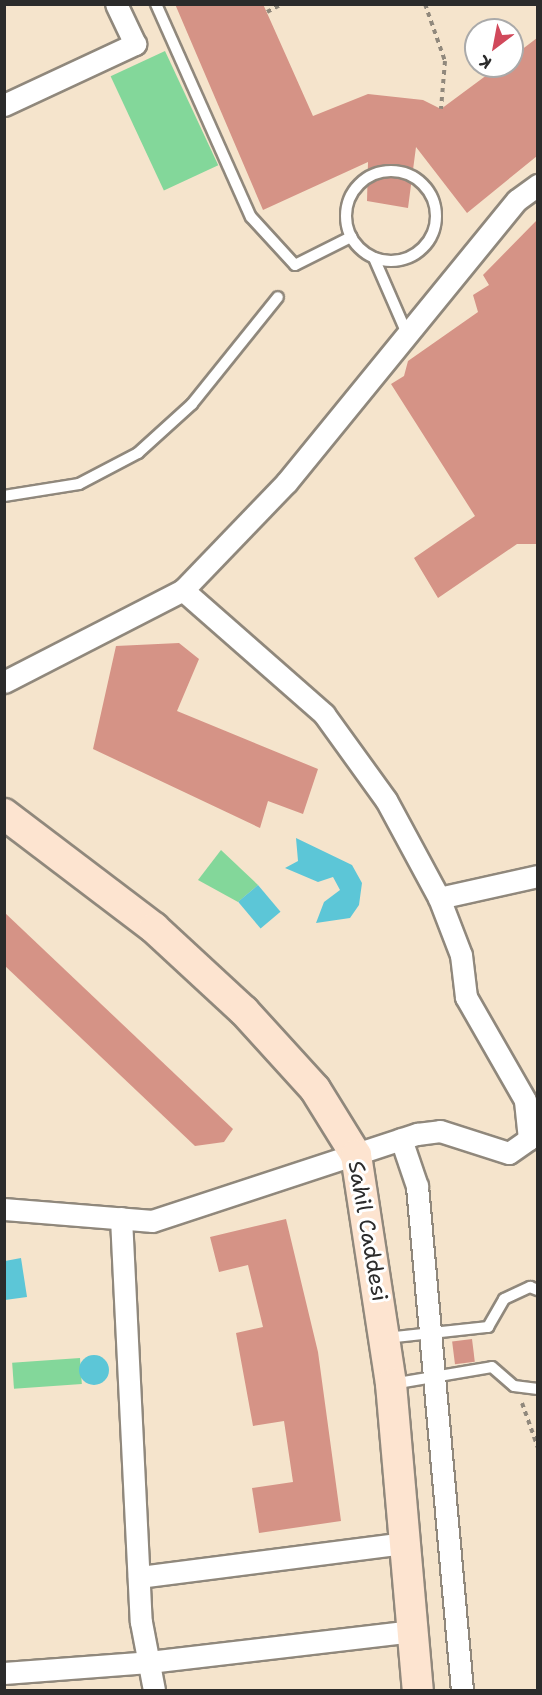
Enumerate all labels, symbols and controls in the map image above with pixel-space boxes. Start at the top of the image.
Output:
north arrow [464,18,524,78]
text: K [475,50,495,74]
street label: Sahil Caddesi [343,1159,393,1303]

